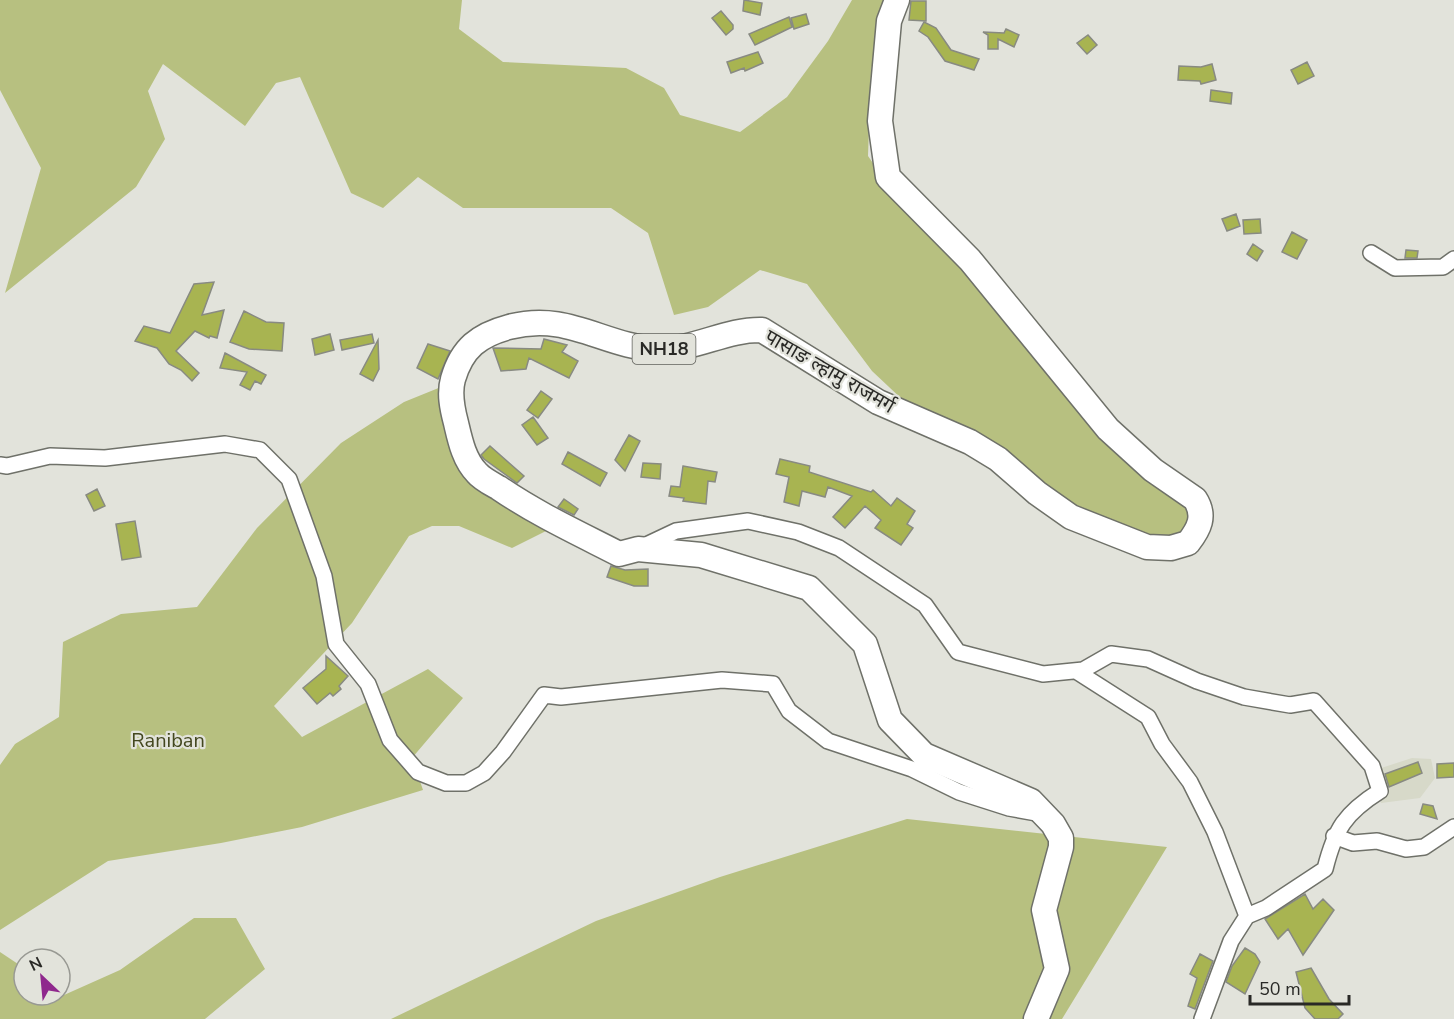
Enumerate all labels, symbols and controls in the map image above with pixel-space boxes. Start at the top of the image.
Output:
street label: पासाङ ल्हामु राजमर्ग [760,323,901,420]
road number: NH18 [632,334,696,364]
park label: Raniban [131,727,205,754]
north arrow [12,947,72,1007]
text: N [26,952,46,977]
scale bar [1250,968,1349,1006]
text: 50 m [1259,977,1301,1001]

